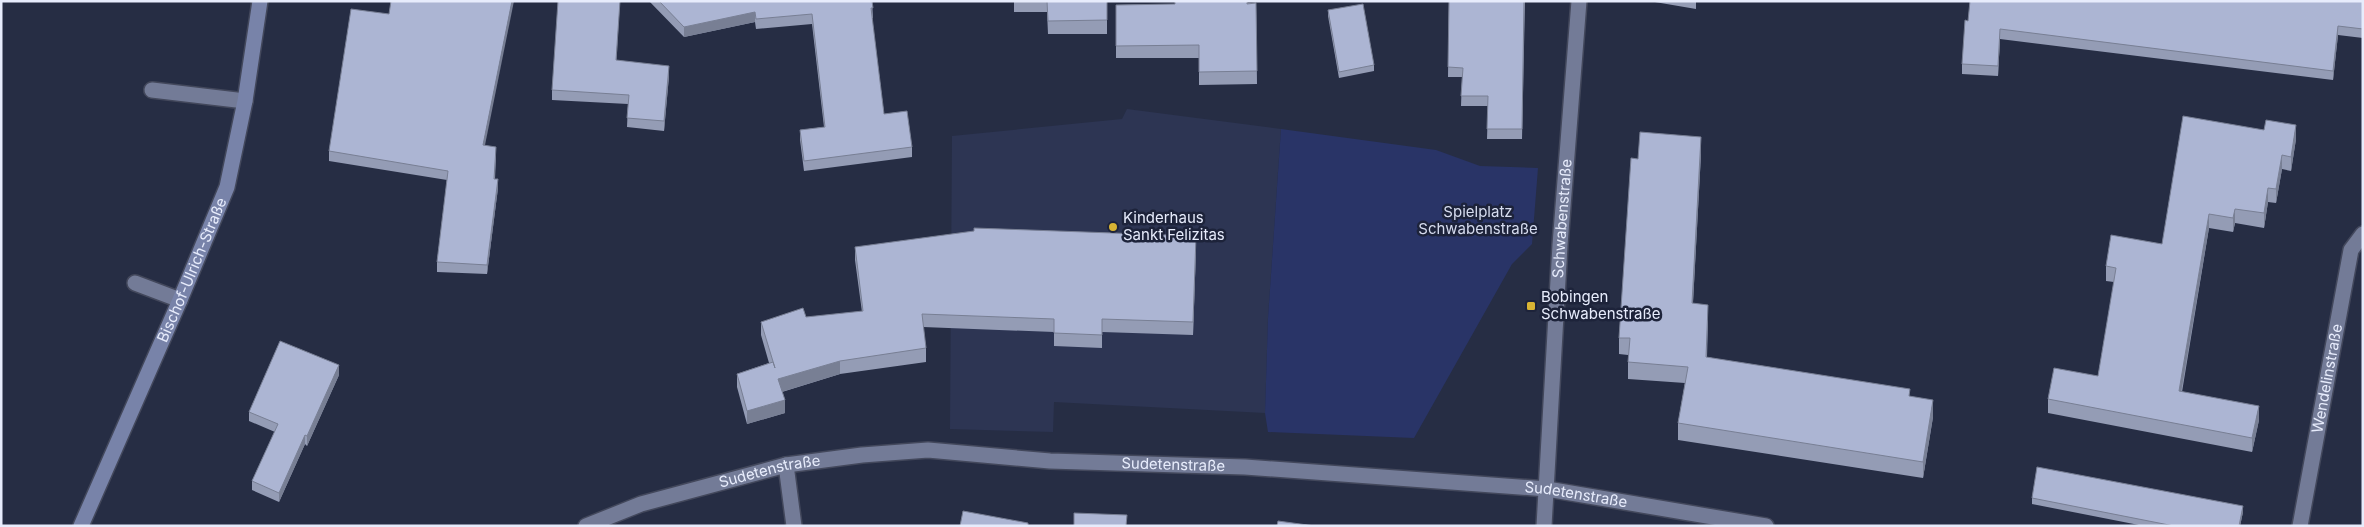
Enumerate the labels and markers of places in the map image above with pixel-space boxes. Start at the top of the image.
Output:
place label: Kinderhaus Sankt Felizitas [1123,208,1225,244]
marker: Kinderhaus Sankt Felizitas [1107,221,1119,233]
place label: Bobingen Schwabenstraße [1541,287,1660,323]
marker: Bobingen Schwabenstraße [1525,300,1537,312]

